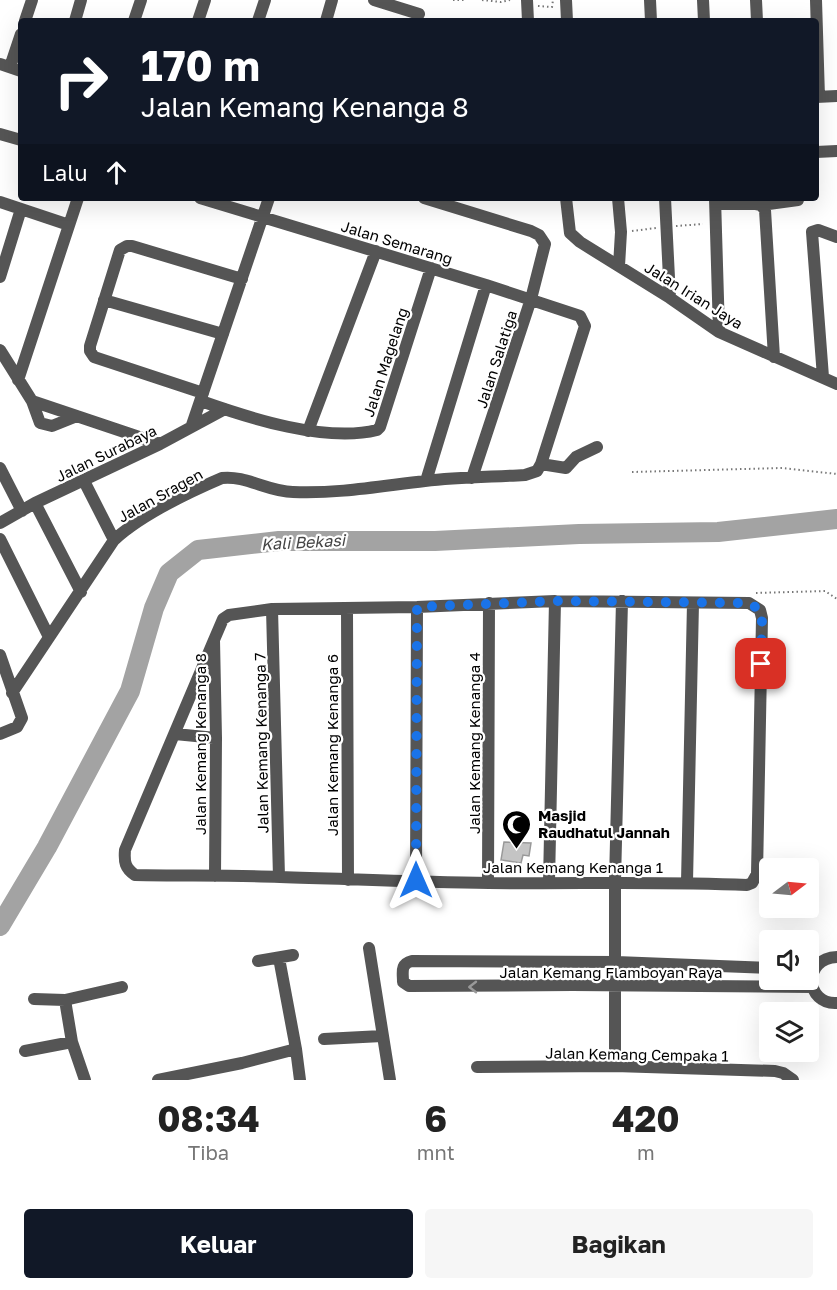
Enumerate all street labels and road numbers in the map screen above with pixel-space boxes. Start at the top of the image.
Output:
street label: Jalan Semarang [339,216,455,268]
street label: Jalan Irian Jaya [642,258,746,332]
street label: Jalan Magelang [359,305,411,419]
street label: Jalan Salatiga [472,308,520,410]
street label: Jalan Surabaya [53,421,159,485]
street label: Jalan Sragen [115,464,205,526]
street label: Jalan Kemang Kenanga 7 [250,652,272,834]
street label: Jalan Kemang Kenanga 4 [465,652,483,834]
street label: Jalan Kemang Kenanga 8 [191,653,209,835]
street label: Jalan Kemang Kenanga 6 [323,654,341,836]
street label: Jalan Kemang Kenanga 1 [483,858,663,876]
street label: Jalan Kemang Flamboyan Raya [499,963,723,981]
street label: Jalan Kemang Cempaka 1 [545,1043,729,1065]

